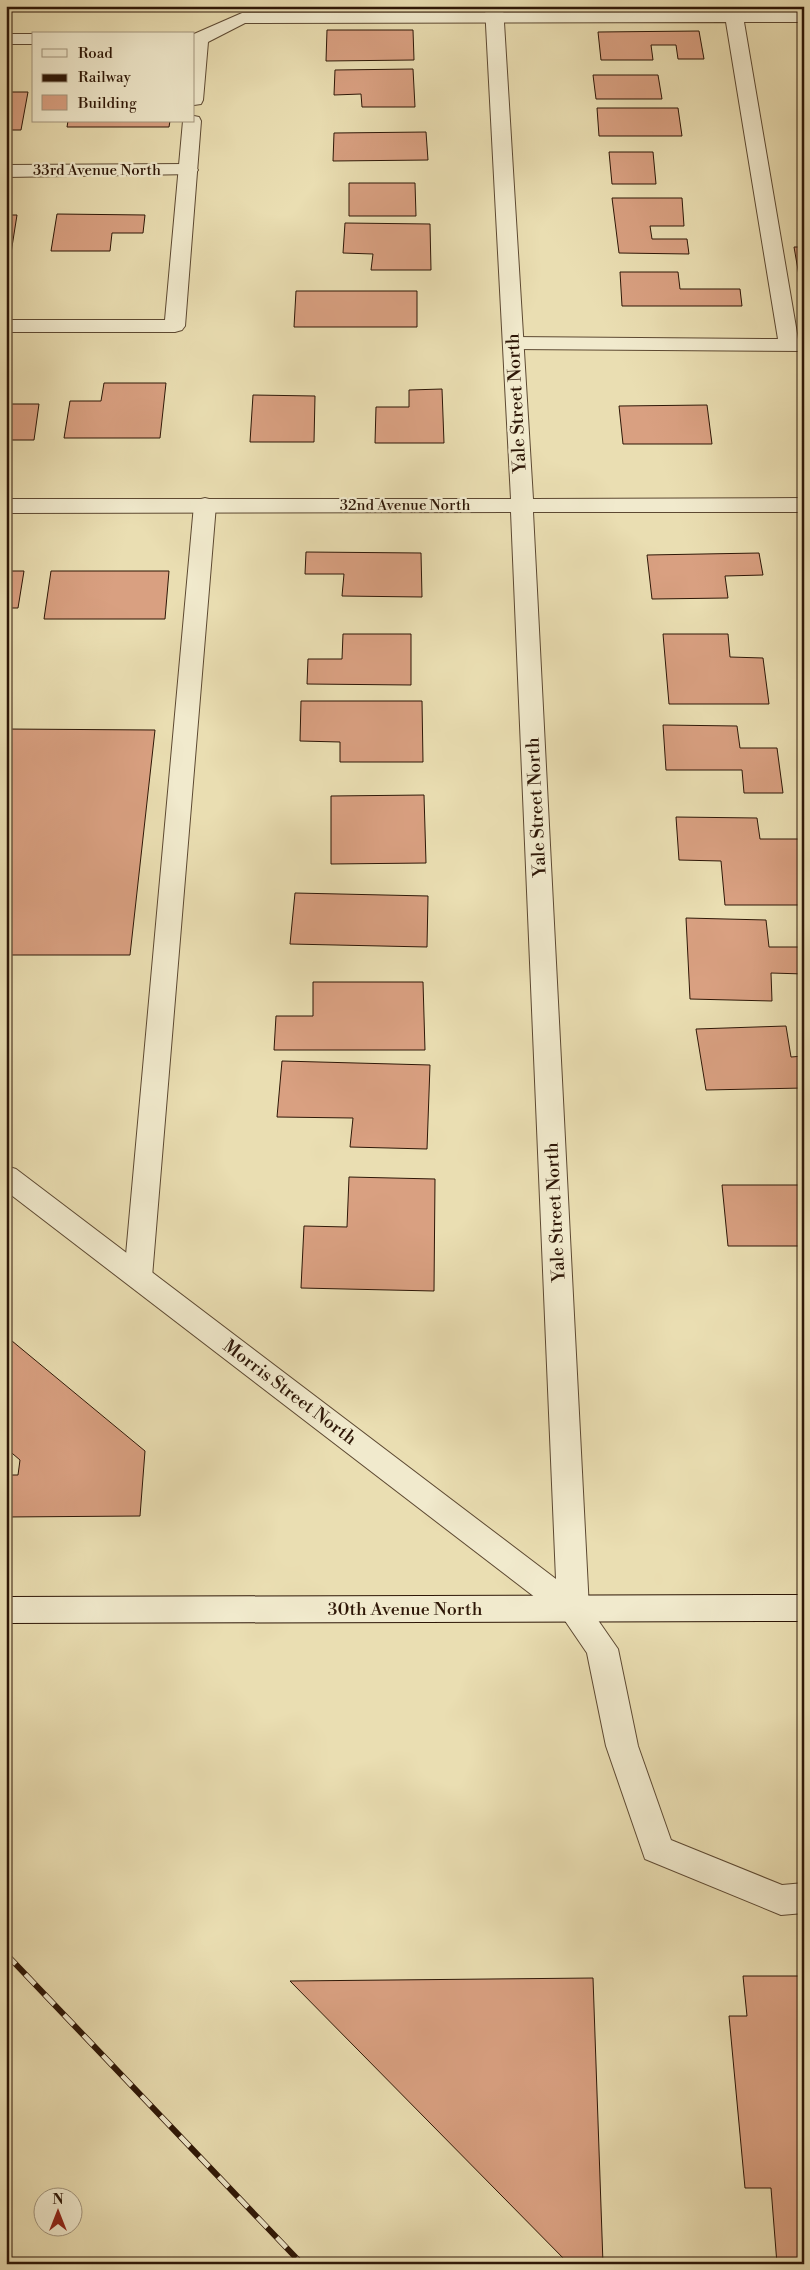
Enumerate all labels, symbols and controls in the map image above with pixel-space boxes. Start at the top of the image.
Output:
legend [32,32,195,122]
text: Road [78,44,113,63]
text: Railway [78,68,132,87]
text: Building [77,94,137,113]
street label: 33rd Avenue North [33,161,161,180]
street label: Yale Street North [501,332,532,474]
street label: 32nd Avenue North [340,496,470,515]
street label: Yale Street North [521,736,552,878]
street label: Yale Street North [540,1141,571,1283]
street label: Morris Street North [218,1335,361,1450]
street label: 30th Avenue North [328,1598,483,1621]
north arrow [32,2188,82,2238]
text: N [52,2191,64,2209]

